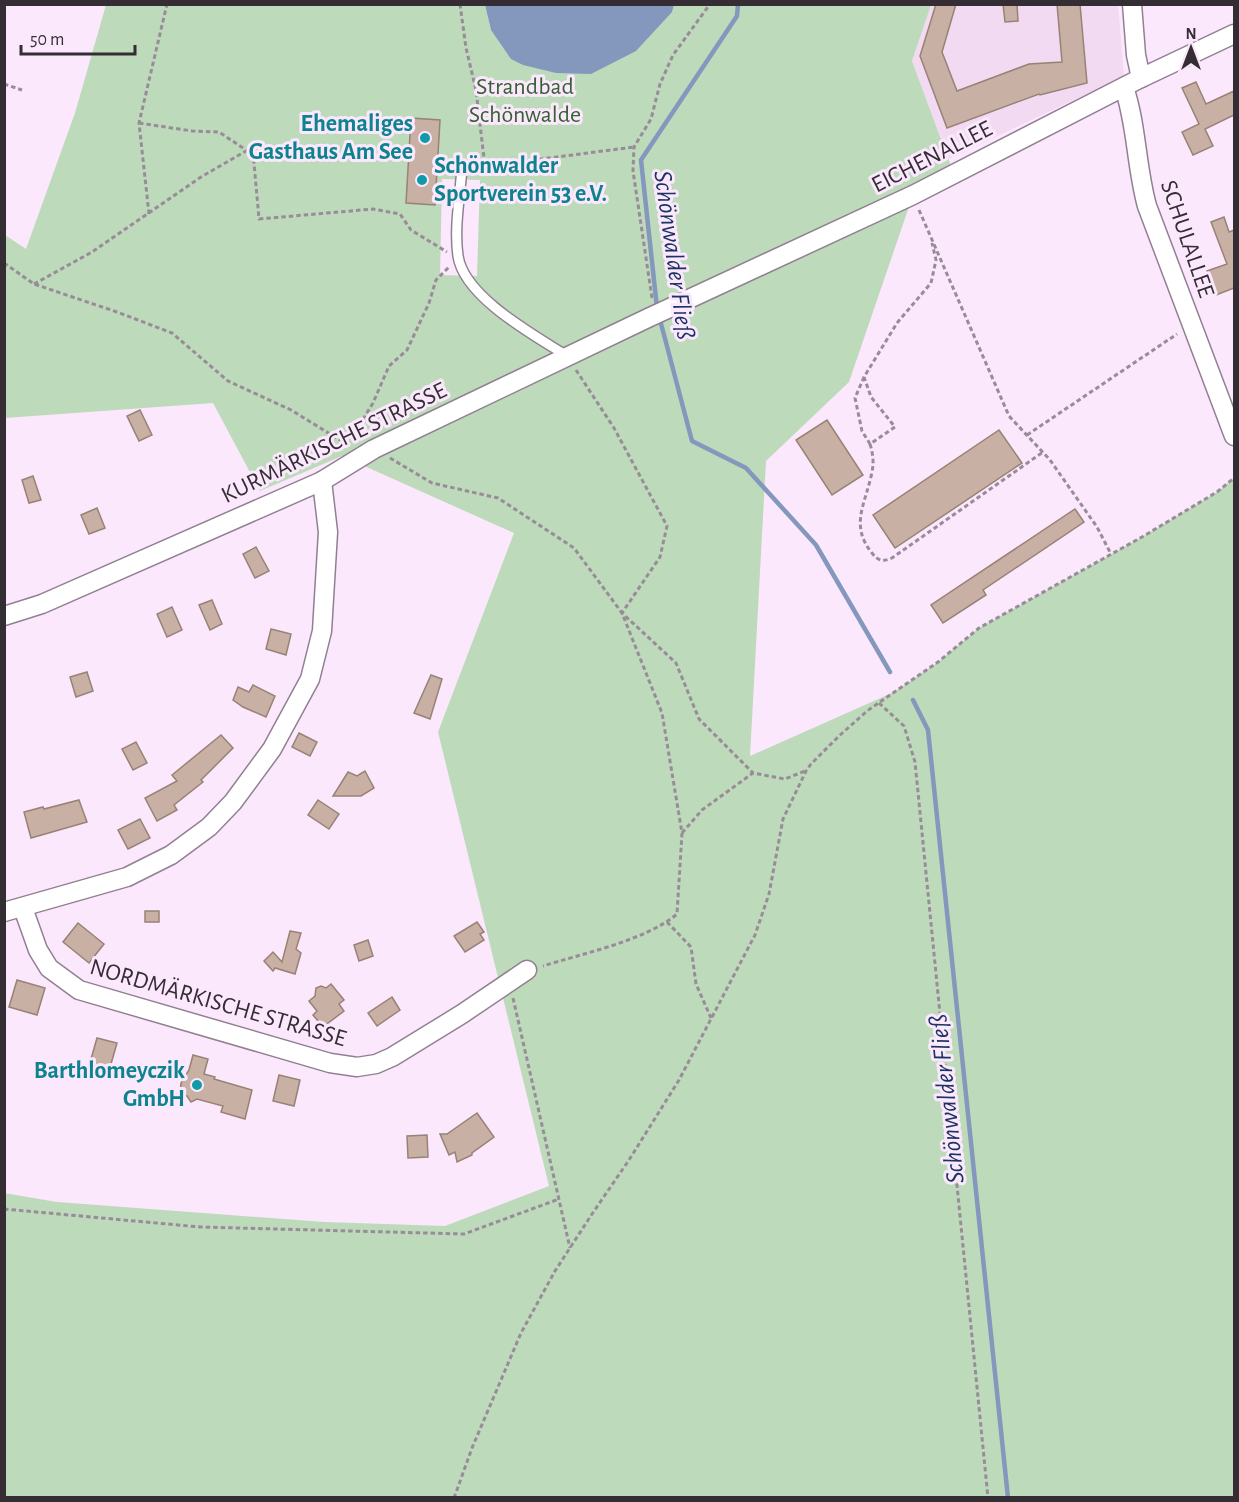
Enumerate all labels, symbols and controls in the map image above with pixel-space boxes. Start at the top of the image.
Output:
scale bar [21,18,135,56]
north arrow [1161,18,1221,78]
text: N [1185,26,1197,42]
text: 50 m [30,31,64,49]
park label: Strandbad Schönwalde [469,75,581,127]
place label: Ehemaliges Gasthaus Am See [249,112,413,164]
street label: EICHENALLEE [868,116,996,198]
marker: Ehemaliges Gasthaus Am See [418,131,432,145]
place label: Schönwalder Sportverein 53 e.V. [434,154,607,206]
water label: Schönwalder Fließ [649,169,699,341]
marker: Schönwalder Sportverein 53 e.V. [415,173,429,187]
street label: SCHULALLEE [1156,177,1218,301]
street label: KURMÄRKISCHE STRASSE [217,377,451,508]
street label: NORDMÄRKISCHE STRASSE [87,954,350,1051]
water label: Schönwalder Fließ [925,1013,969,1185]
place label: Barthlomeyczik GmbH [34,1059,185,1111]
marker: Barthlomeyczik GmbH [190,1078,204,1092]

